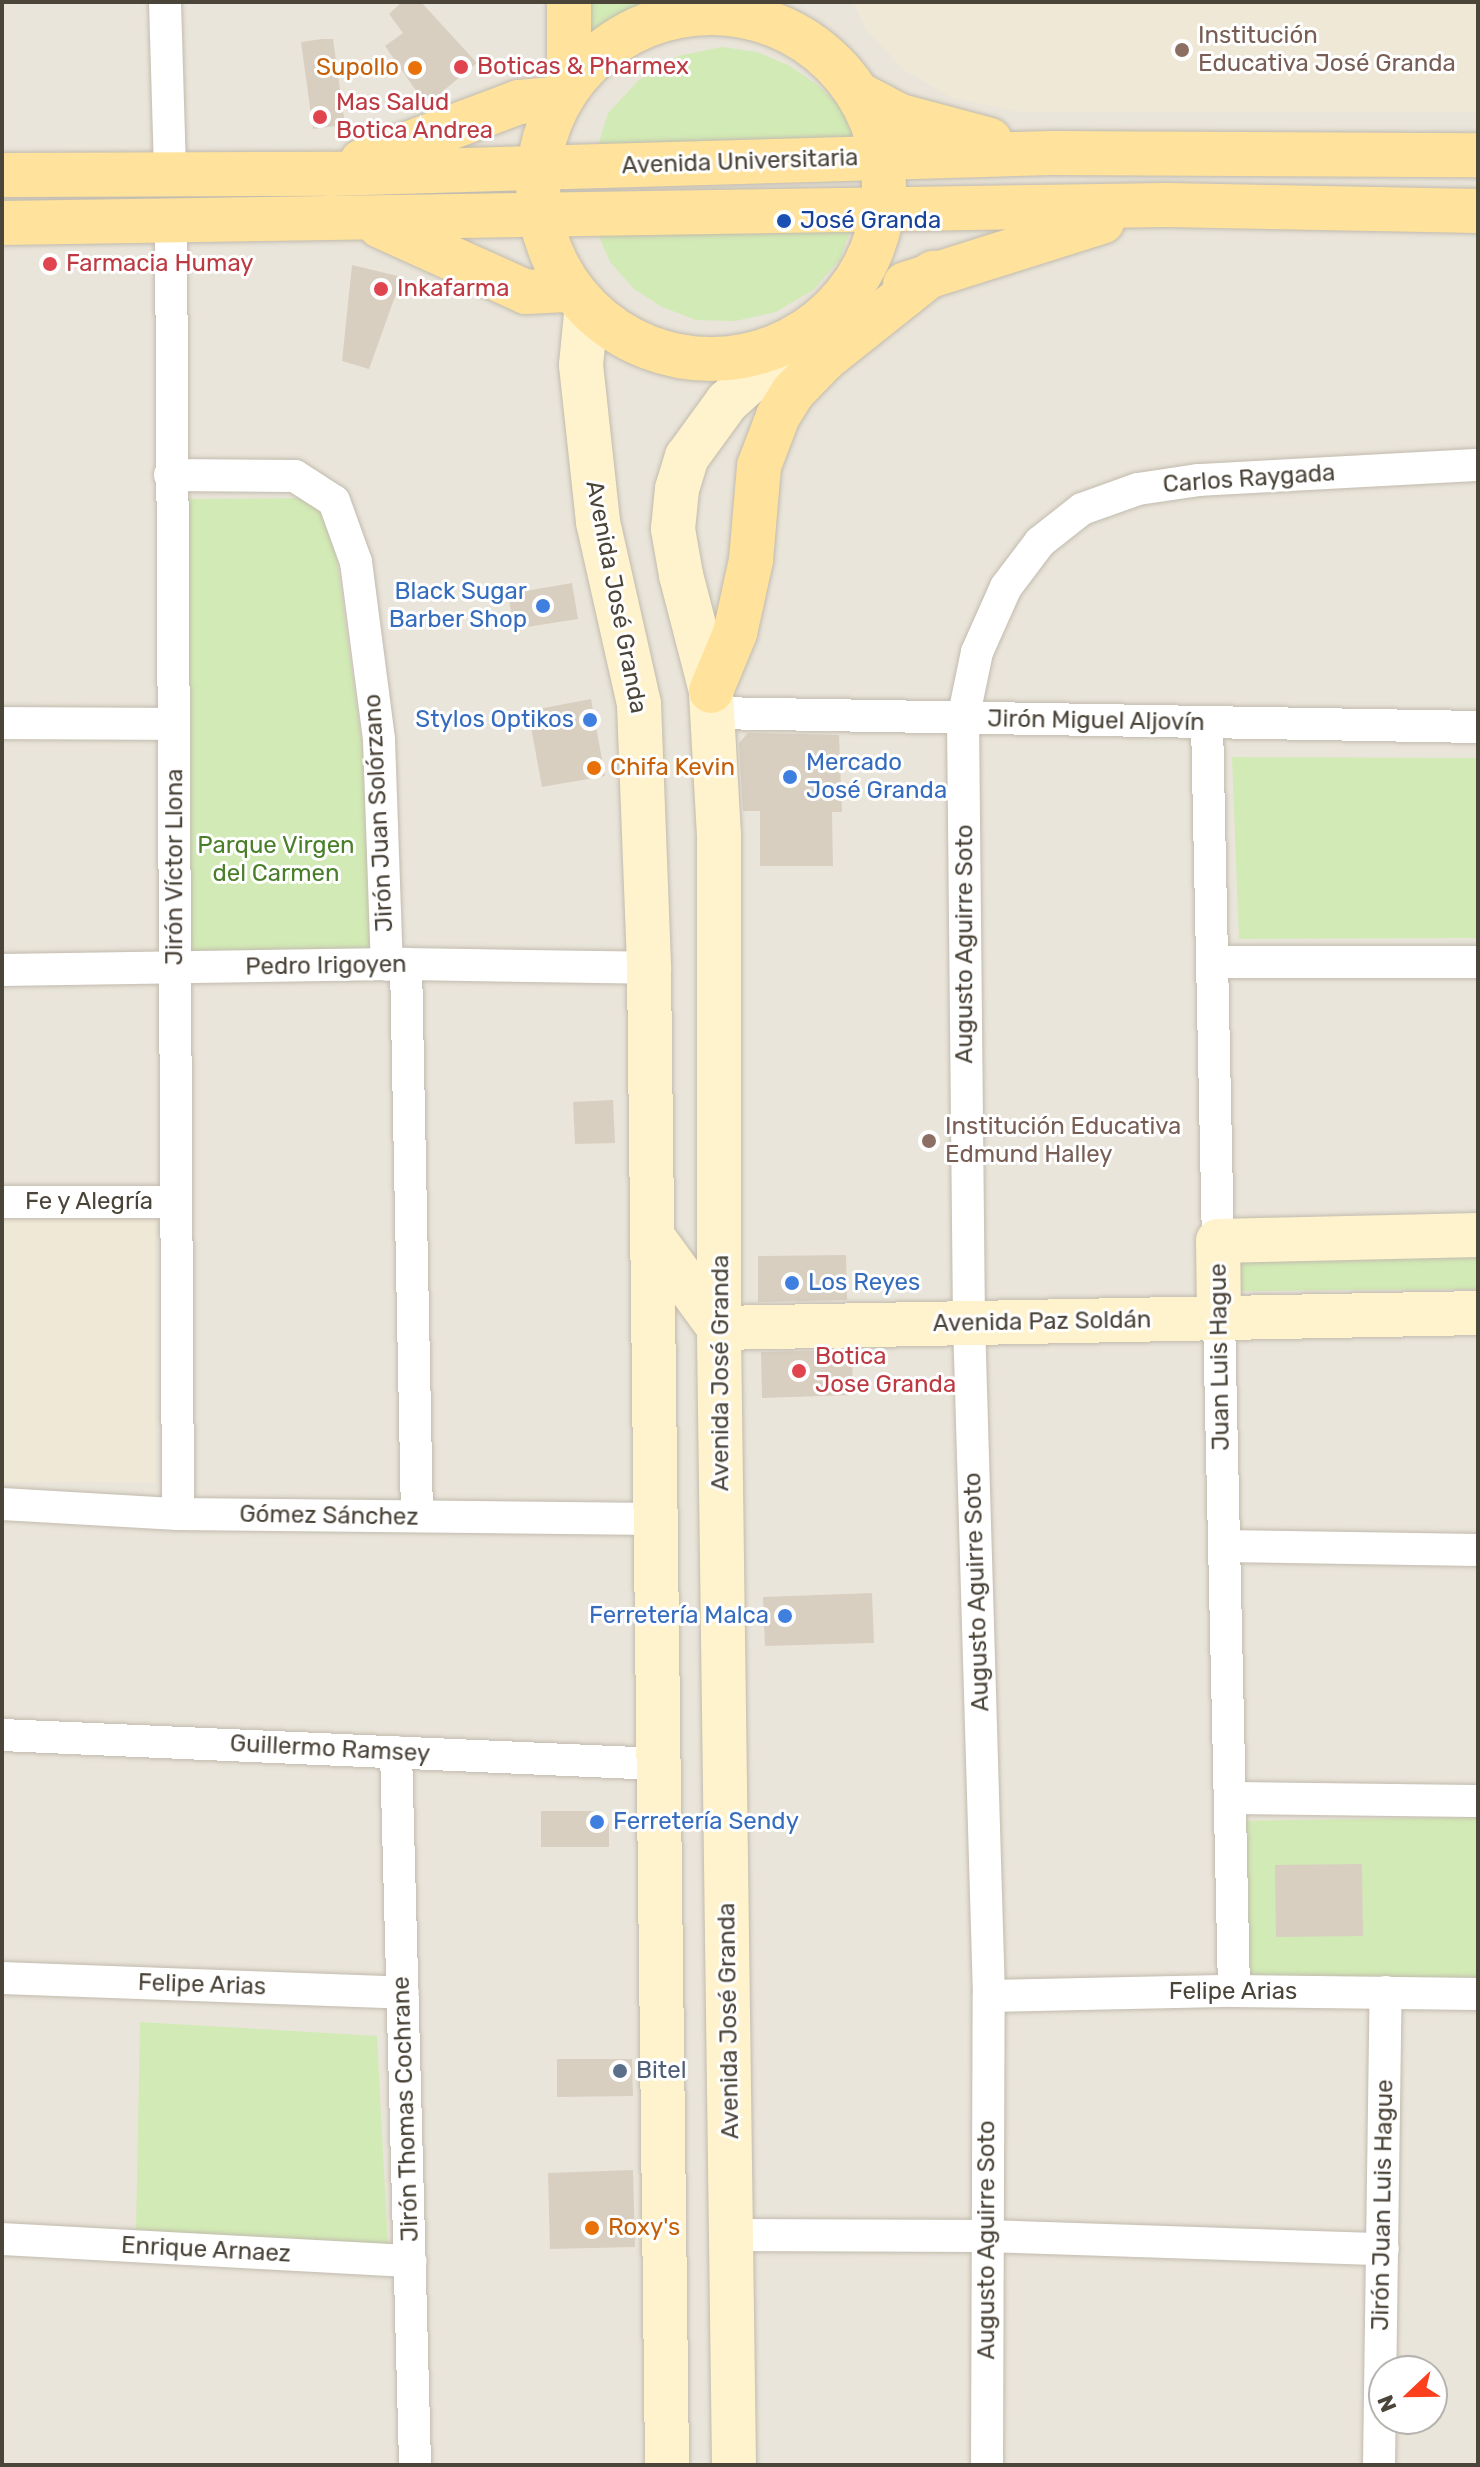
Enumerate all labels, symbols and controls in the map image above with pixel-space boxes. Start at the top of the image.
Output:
place label: Institución Educativa José Granda [1198,22,1456,78]
marker: Institución Educativa José Granda [1173,41,1191,59]
place label: Boticas & Pharmex [477,53,689,81]
place label: Supollo [316,54,399,82]
marker: Boticas & Pharmex [452,58,470,76]
marker: Supollo [406,59,424,77]
place label: Mas Salud Botica Andrea [336,89,494,145]
marker: Mas Salud Botica Andrea [311,108,329,126]
street label: Avenida Universitaria [621,143,859,181]
place label: José Granda [800,207,941,235]
marker: José Granda [775,212,793,230]
place label: Farmacia Humay [66,250,254,278]
marker: Farmacia Humay [41,255,59,273]
place label: Inkafarma [397,275,509,303]
marker: Inkafarma [372,280,390,298]
street label: Carlos Raygada [1162,459,1336,499]
street label: Avenida José Granda [579,478,653,716]
place label: Black Sugar Barber Shop [388,578,527,634]
marker: Black Sugar Barber Shop [534,597,552,615]
street label: Jirón Juan Solórzano [358,693,400,933]
street label: Jirón Miguel Aljovín [987,705,1205,737]
place label: Stylos Optikos [415,706,574,734]
marker: Stylos Optikos [581,711,599,729]
place label: Mercado José Granda [806,749,947,805]
place label: Chifa Kevin [610,754,735,782]
marker: Chifa Kevin [585,759,603,777]
street label: Jirón Víctor Llona [161,768,189,966]
marker: Mercado José Granda [781,768,799,786]
street label: Augusto Aguirre Soto [951,824,979,1064]
park label: Parque Virgen del Carmen [197,832,355,888]
street label: Pedro Irigoyen [245,950,407,982]
place label: Institución Educativa Edmund Halley [945,1113,1181,1169]
marker: Institución Educativa Edmund Halley [920,1132,938,1150]
street label: Fe y Alegría [24,1188,154,1216]
street label: Avenida José Granda [707,1255,735,1491]
street label: Juan Luis Hague [1204,1263,1236,1451]
place label: Los Reyes [808,1269,920,1297]
marker: Los Reyes [783,1274,801,1292]
street label: Avenida Paz Soldán [933,1306,1151,1338]
place label: Botica Jose Granda [815,1343,956,1399]
marker: Botica Jose Granda [790,1362,808,1380]
street label: Augusto Aguirre Soto [958,1472,996,1712]
street label: Gómez Sánchez [239,1500,419,1532]
place label: Ferretería Malca [589,1602,769,1630]
marker: Ferretería Malca [776,1607,794,1625]
street label: Guillermo Ramsey [229,1729,431,1769]
place label: Ferretería Sendy [613,1808,799,1836]
marker: Ferretería Sendy [588,1813,606,1831]
street label: Avenida José Granda [713,1903,745,2139]
street label: Felipe Arias [137,1968,267,2002]
street label: Jirón Thomas Cochrane [387,1975,425,2243]
street label: Felipe Arias [1169,1978,1297,2006]
place label: Bitel [636,2057,686,2085]
marker: Bitel [611,2062,629,2080]
street label: Jirón Juan Luis Hague [1366,2079,1400,2331]
street label: Augusto Aguirre Soto [973,2120,1001,2360]
place label: Roxy's [608,2214,680,2242]
marker: Roxy's [583,2219,601,2237]
street label: Enrique Arnaez [120,2231,292,2269]
north arrow [1368,2355,1448,2435]
text: N [1372,2391,1403,2416]

